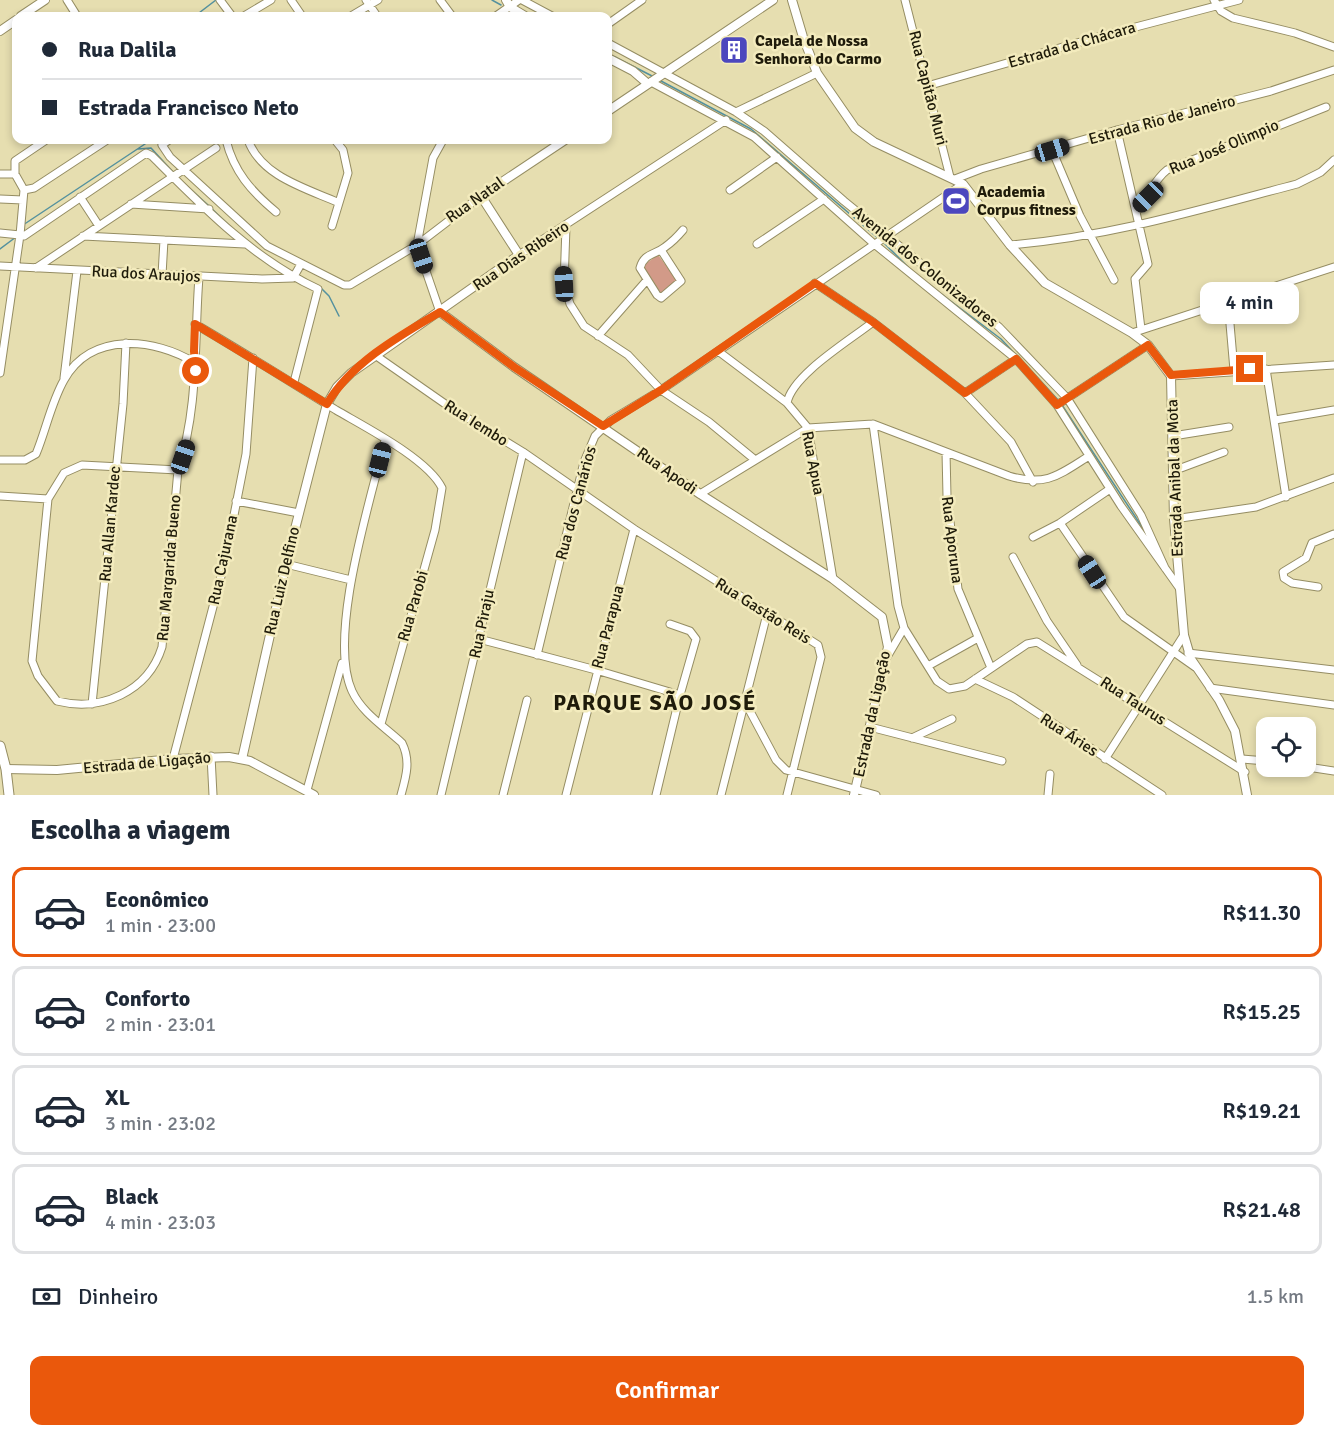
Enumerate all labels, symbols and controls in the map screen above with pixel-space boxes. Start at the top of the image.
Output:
street label: Estrada da Chácara [1006,17,1138,73]
street label: Rua Capitão Muri [904,28,952,148]
place label: Capela de Nossa Senhora do Carmo [755,31,882,69]
building icon: Capela de Nossa Senhora do Carmo [718,34,750,66]
text: Rua Dalila [78,36,176,63]
street label: Estrada Rio de Janeiro [1086,91,1238,149]
text: Estrada Francisco Neto [78,94,299,121]
street label: Rua José Olimpio [1166,115,1282,179]
car [1032,136,1072,164]
street label: Rua Natal [442,172,508,227]
car [1129,178,1167,216]
place label: Academia Corpus fitness [977,182,1076,220]
sports icon: Academia Corpus fitness [940,185,972,217]
street label: Avenida dos Colonizadores [848,202,1002,332]
street label: Rua Dias Ribeiro [469,216,573,296]
car [407,236,435,276]
street label: Rua dos Araujos [91,261,201,287]
car [554,266,574,302]
callout: 4 min [1200,282,1300,324]
text: 4 min [1226,290,1273,315]
route end [1236,355,1263,382]
route start [182,357,209,384]
street label: Rua Iembo [440,395,512,451]
street label: Estrada Anibal da Mota [1162,399,1188,557]
street label: Rua Apua [797,429,829,497]
car [169,437,197,477]
car [367,440,393,480]
street label: Rua Apodi [633,443,701,499]
street label: Rua dos Canários [551,444,601,562]
street label: Rua Allan Kardec [95,465,125,583]
street label: Rua Margarida Bueno [153,494,185,642]
street label: Rua Aporuna [937,495,967,585]
street label: Rua Cajurana [204,513,242,607]
street label: Rua Luiz Delfino [260,525,304,637]
car [1075,552,1109,592]
street label: Rua Parobi [393,568,433,644]
street label: Rua Gastão Reis [711,574,815,648]
street label: Rua Parapua [587,583,629,671]
street label: Rua Piraju [465,588,499,660]
street label: Estrada da Ligação [849,649,895,779]
street label: Rua Taurus [1096,672,1170,730]
district label: PARQUE SÃO JOSÉ [553,689,757,716]
street label: Rua Áries [1036,709,1102,761]
map controls [1256,717,1316,777]
button: locate [1256,717,1316,777]
street label: Estrada de Ligação [82,747,212,779]
text: Escolha a viagem [30,814,231,847]
icon: car [33,885,87,939]
text: Econômico [105,886,209,913]
text: R$11.30 [1222,899,1301,926]
text: 1 min · 23:00 [105,913,216,938]
icon: car [33,984,87,1038]
text: Conforto [105,985,190,1012]
text: R$15.25 [1222,998,1301,1025]
text: 2 min · 23:01 [105,1012,216,1037]
icon: car [33,1083,87,1137]
text: XL [105,1084,130,1111]
text: R$19.21 [1222,1097,1301,1124]
text: 3 min · 23:02 [105,1111,216,1136]
icon: car [33,1182,87,1236]
text: Black [105,1183,159,1210]
text: R$21.48 [1222,1196,1301,1223]
text: 4 min · 23:03 [105,1210,216,1235]
icon: cash [30,1280,63,1313]
text: Dinheiro [78,1283,158,1310]
text: 1.5 km [1247,1284,1304,1309]
button: Confirmar [30,1356,1304,1425]

